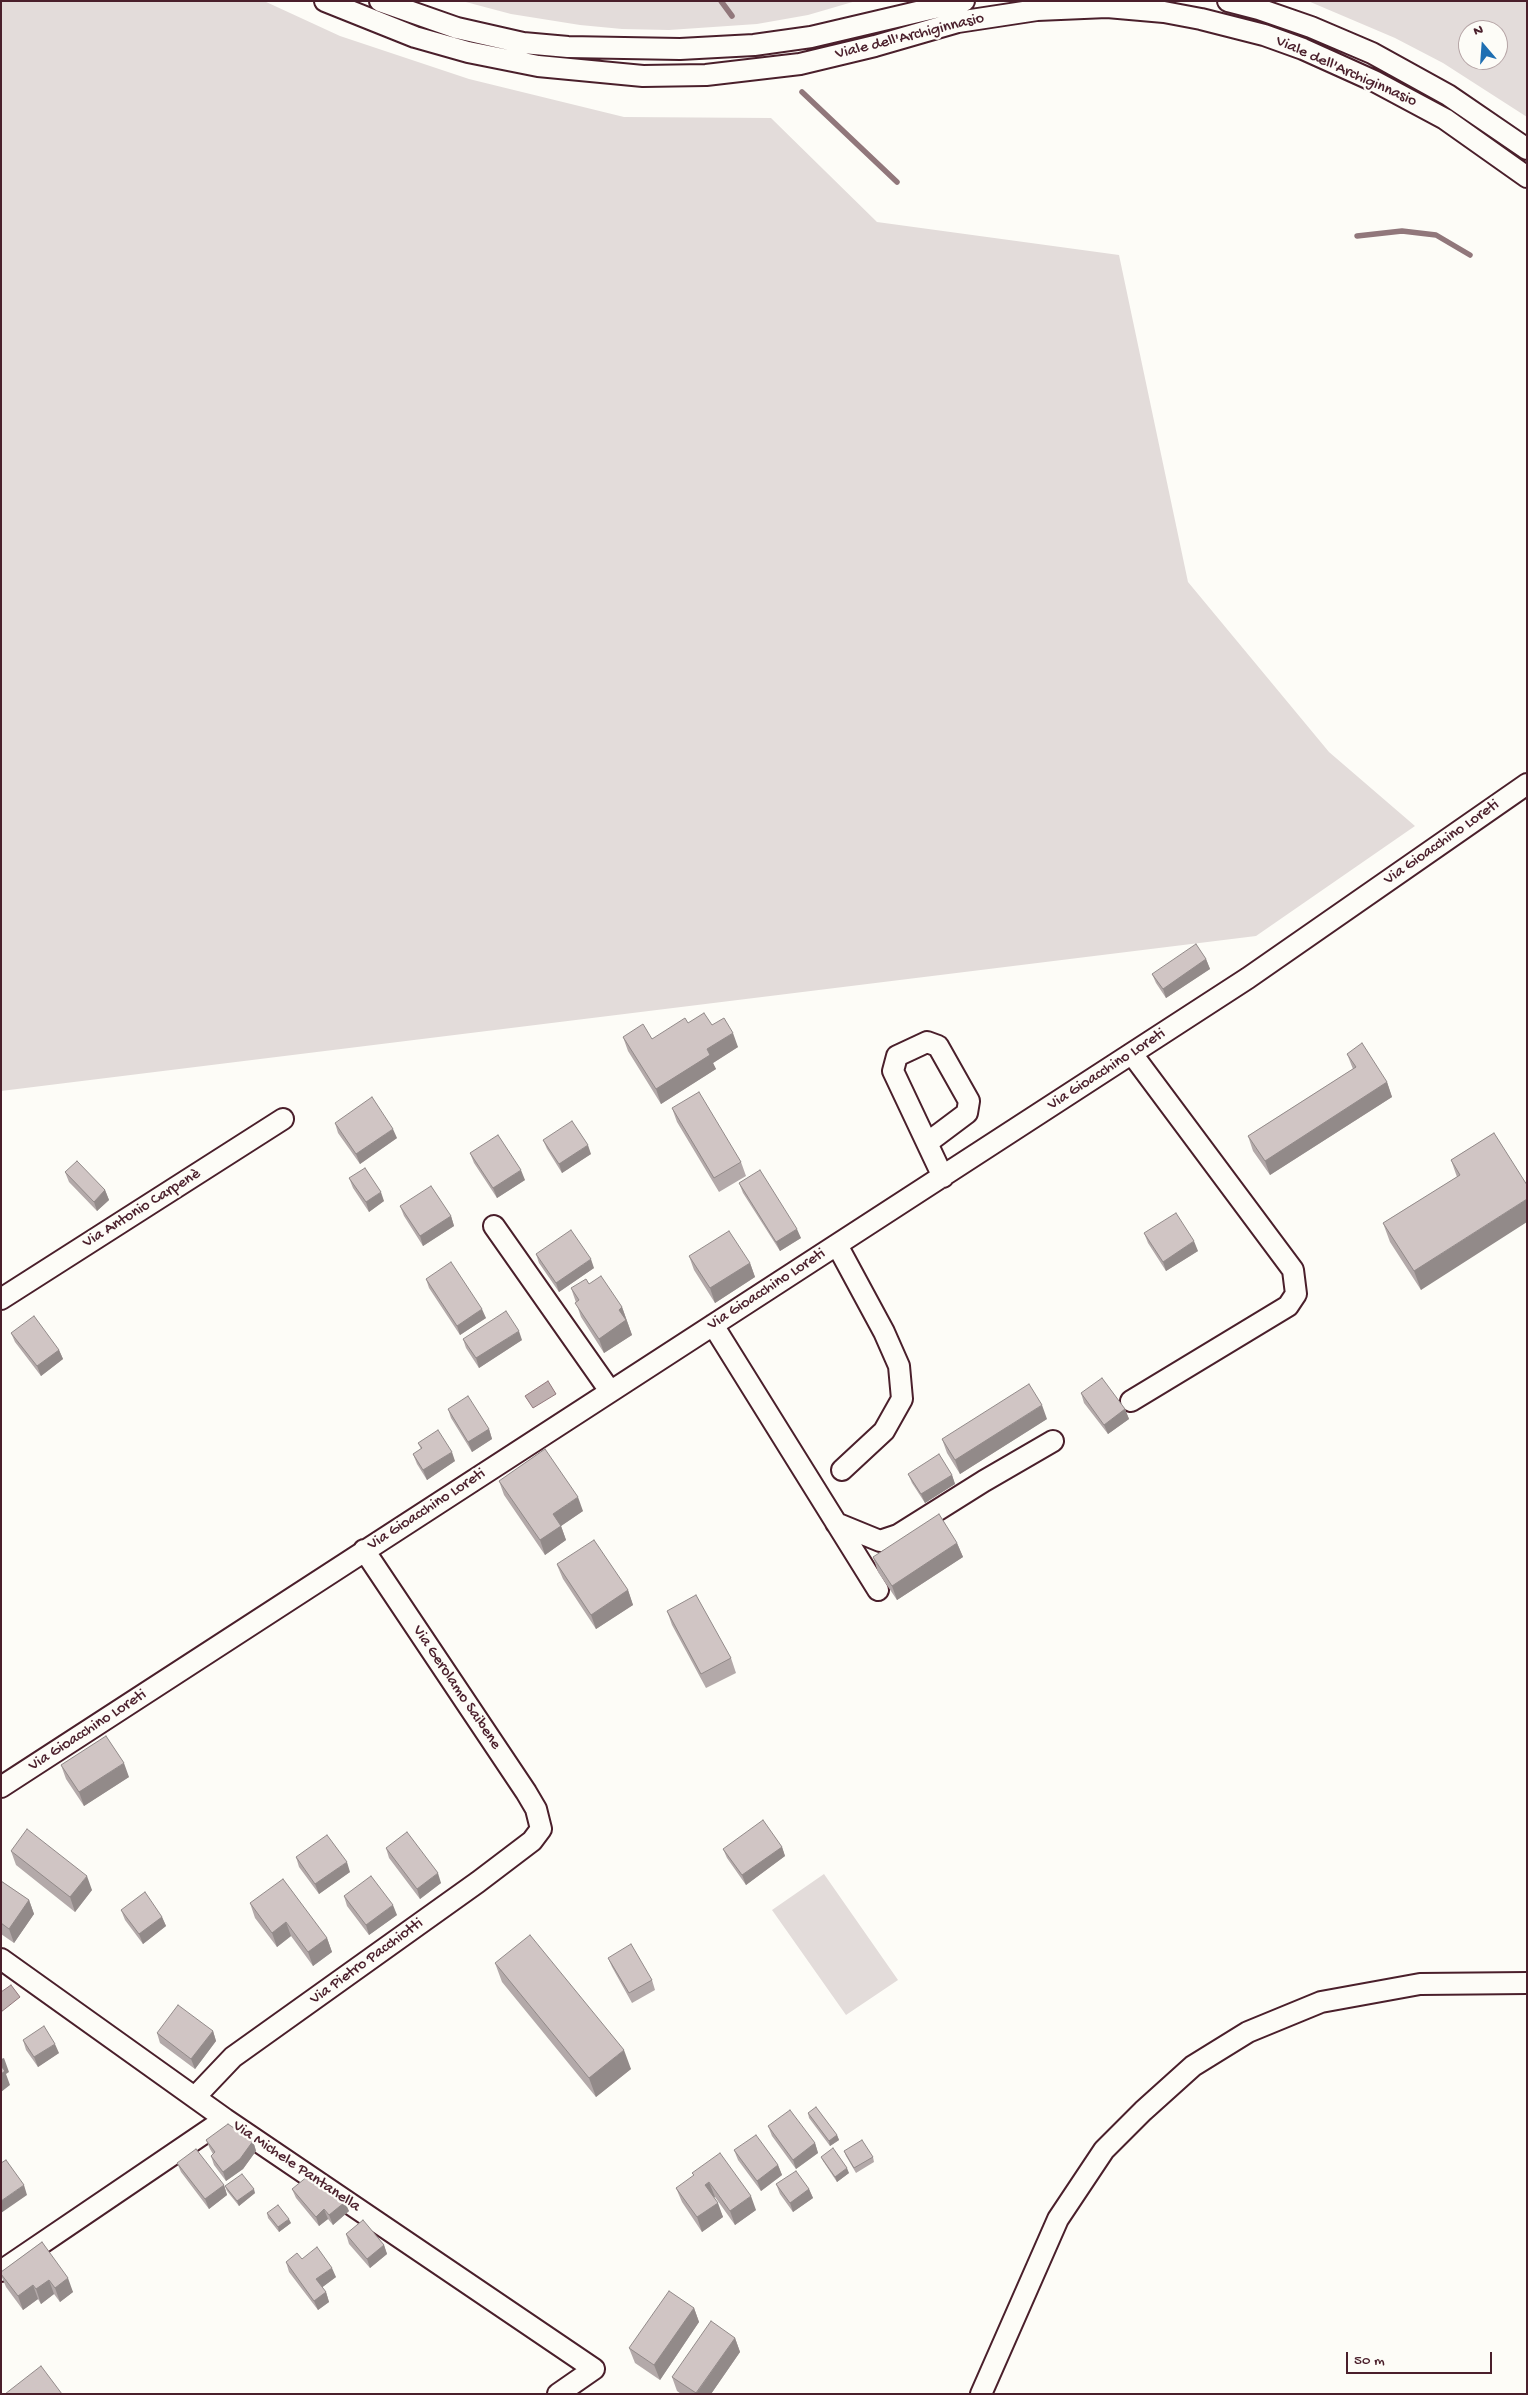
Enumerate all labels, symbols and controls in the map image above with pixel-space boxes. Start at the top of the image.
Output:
street label: Viale dell'Archiginnasio [834,9,986,65]
north arrow [1458,20,1508,70]
text: N [1472,22,1485,41]
street label: Viale dell'Archiginnasio [1272,32,1420,112]
street label: Via Gioacchino Loreti [1381,796,1503,890]
street label: Via Gioacchino Loreti [1045,1025,1169,1115]
street label: Via Antonio Carpenè [80,1165,204,1253]
street label: Via Gioacchino Loreti [705,1245,829,1335]
street label: Via Gioacchino Loreti [365,1465,489,1555]
street label: Via Gerolamo Saibene [407,1622,505,1754]
street label: Via Gioacchino Loreti [26,1686,150,1776]
street label: Via Pietro Pacchiotti [307,1914,427,2010]
street label: Via Michele Pantanella [228,2117,364,2217]
scale bar [1348,2342,1494,2374]
text: 50 m [1354,2352,1385,2370]

